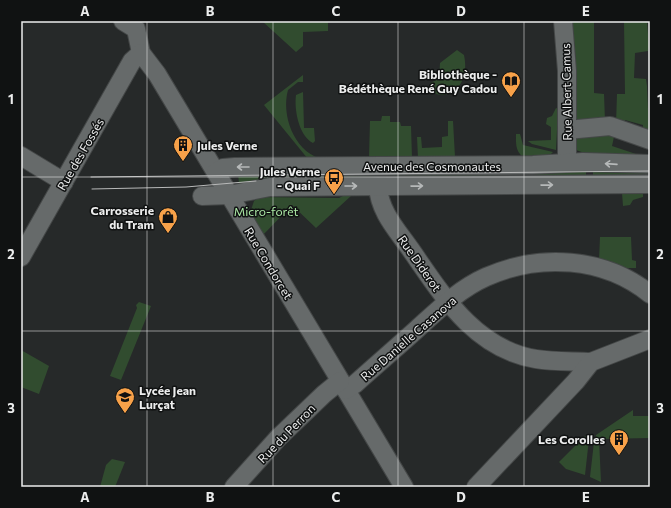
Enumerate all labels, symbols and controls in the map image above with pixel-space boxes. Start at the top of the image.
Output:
text: A [80,3,90,19]
text: B [206,3,215,19]
text: C [332,3,341,19]
text: D [456,3,466,19]
text: E [582,3,590,19]
street label: Rue Albert Camus [558,43,574,141]
place label: Bibliothèque - Bédéthèque René Guy Cadou [339,67,497,95]
library icon: Bibliothèque - Bédéthèque René Guy Cadou [500,70,522,98]
text: 1 [8,91,14,107]
text: 1 [657,91,663,107]
street label: Rue des Fossés [54,116,106,192]
building icon: Jules Verne [172,134,194,162]
place label: Jules Verne [197,138,257,153]
street label: Avenue des Cosmonautes [363,159,501,173]
one-way arrow [605,160,618,167]
one-way arrow [237,163,250,171]
place label: Jules Verne - Quai F [260,164,320,192]
bus stop icon: Jules Verne - Quai F [323,167,345,195]
one-way arrow [540,181,553,189]
one-way arrow [410,182,423,190]
one-way arrow [344,183,357,190]
place label: Carrosserie du Tram [91,203,154,231]
park label: Micro-forêt [234,204,298,218]
shop icon: Carrosserie du Tram [157,206,179,234]
street label: Rue Condorcet [242,225,296,302]
street label: Rue Diderot [396,232,444,294]
text: 2 [7,246,15,262]
text: 2 [656,246,664,262]
street label: Rue Danielle Casanova [357,293,459,383]
place label: Lycée Jean Lurçat [139,383,196,411]
school or university icon: Lycée Jean Lurçat [114,386,136,414]
text: 3 [7,400,15,416]
text: 3 [656,400,664,416]
street label: Rue du Perron [254,401,318,465]
building icon: Les Corolles [608,428,630,456]
place label: Les Corolles [538,432,605,446]
text: A [80,489,90,505]
text: B [206,489,215,505]
text: C [332,489,341,505]
text: D [456,489,466,505]
text: E [582,489,590,505]

